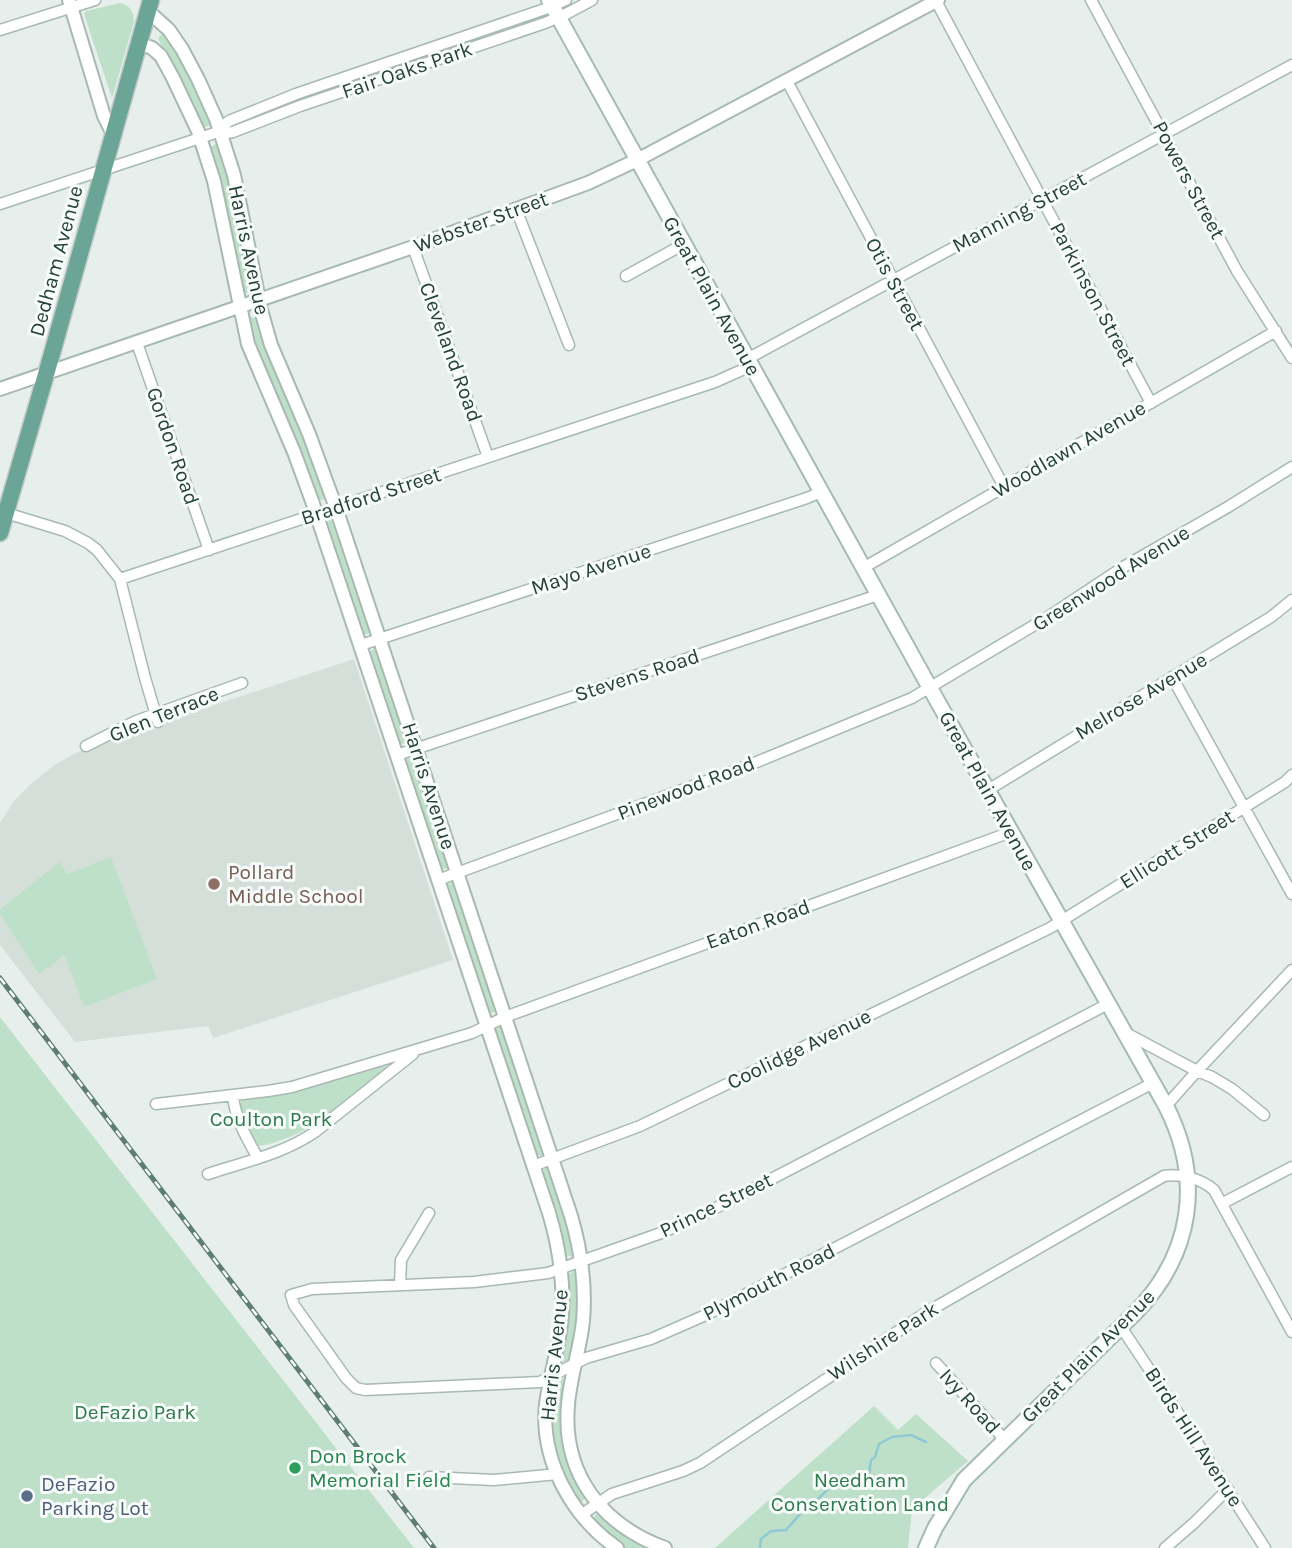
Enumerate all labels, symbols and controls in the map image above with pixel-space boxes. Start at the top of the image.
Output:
street label: Fair Oaks Park [339,36,476,104]
street label: Powers Street [1148,117,1230,243]
street label: Manning Street [948,167,1090,257]
street label: Dedham Avenue [24,183,88,339]
street label: Harris Avenue [224,183,274,317]
street label: Webster Street [411,187,552,257]
street label: Great Plain Avenue [658,212,766,380]
street label: Parkinson Street [1045,218,1141,370]
street label: Otis Street [861,234,929,334]
street label: Cleveland Road [415,279,487,425]
street label: Gordon Road [142,384,204,508]
street label: Woodlawn Avenue [988,395,1150,503]
street label: Bradford Street [298,462,444,530]
street label: Greenwood Avenue [1028,520,1194,636]
street label: Mayo Avenue [528,538,654,600]
street label: Stevens Road [572,644,702,706]
street label: Melrose Avenue [1071,647,1211,745]
street label: Glen Terrace [106,681,222,747]
street label: Great Plain Avenue [934,707,1042,875]
street label: Harris Avenue [397,719,461,853]
street label: Pinewood Road [614,751,758,825]
street label: Ellicott Street [1115,804,1239,894]
place label: Pollard Middle School [228,860,364,908]
marker: Pollard Middle School [206,876,222,892]
street label: Eaton Road [703,894,813,954]
street label: Coolidge Avenue [723,1004,875,1094]
park label: Coulton Park [210,1107,332,1131]
street label: Prince Street [656,1167,776,1243]
street label: Plymouth Road [699,1238,839,1326]
street label: Great Plain Avenue [1016,1284,1160,1428]
street label: Harris Avenue [535,1288,573,1422]
street label: Wilshire Park [823,1296,943,1386]
street label: Ivy Road [934,1363,1006,1439]
street label: Birds Hill Avenue [1140,1363,1248,1511]
park label: DeFazio Park [74,1400,196,1424]
place label: Don Brock Memorial Field [309,1444,451,1492]
marker: Don Brock Memorial Field [287,1460,303,1476]
park label: Needham Conservation Land [771,1468,949,1516]
place label: DeFazio Parking Lot [41,1472,149,1520]
marker: DeFazio Parking Lot [19,1488,35,1504]

